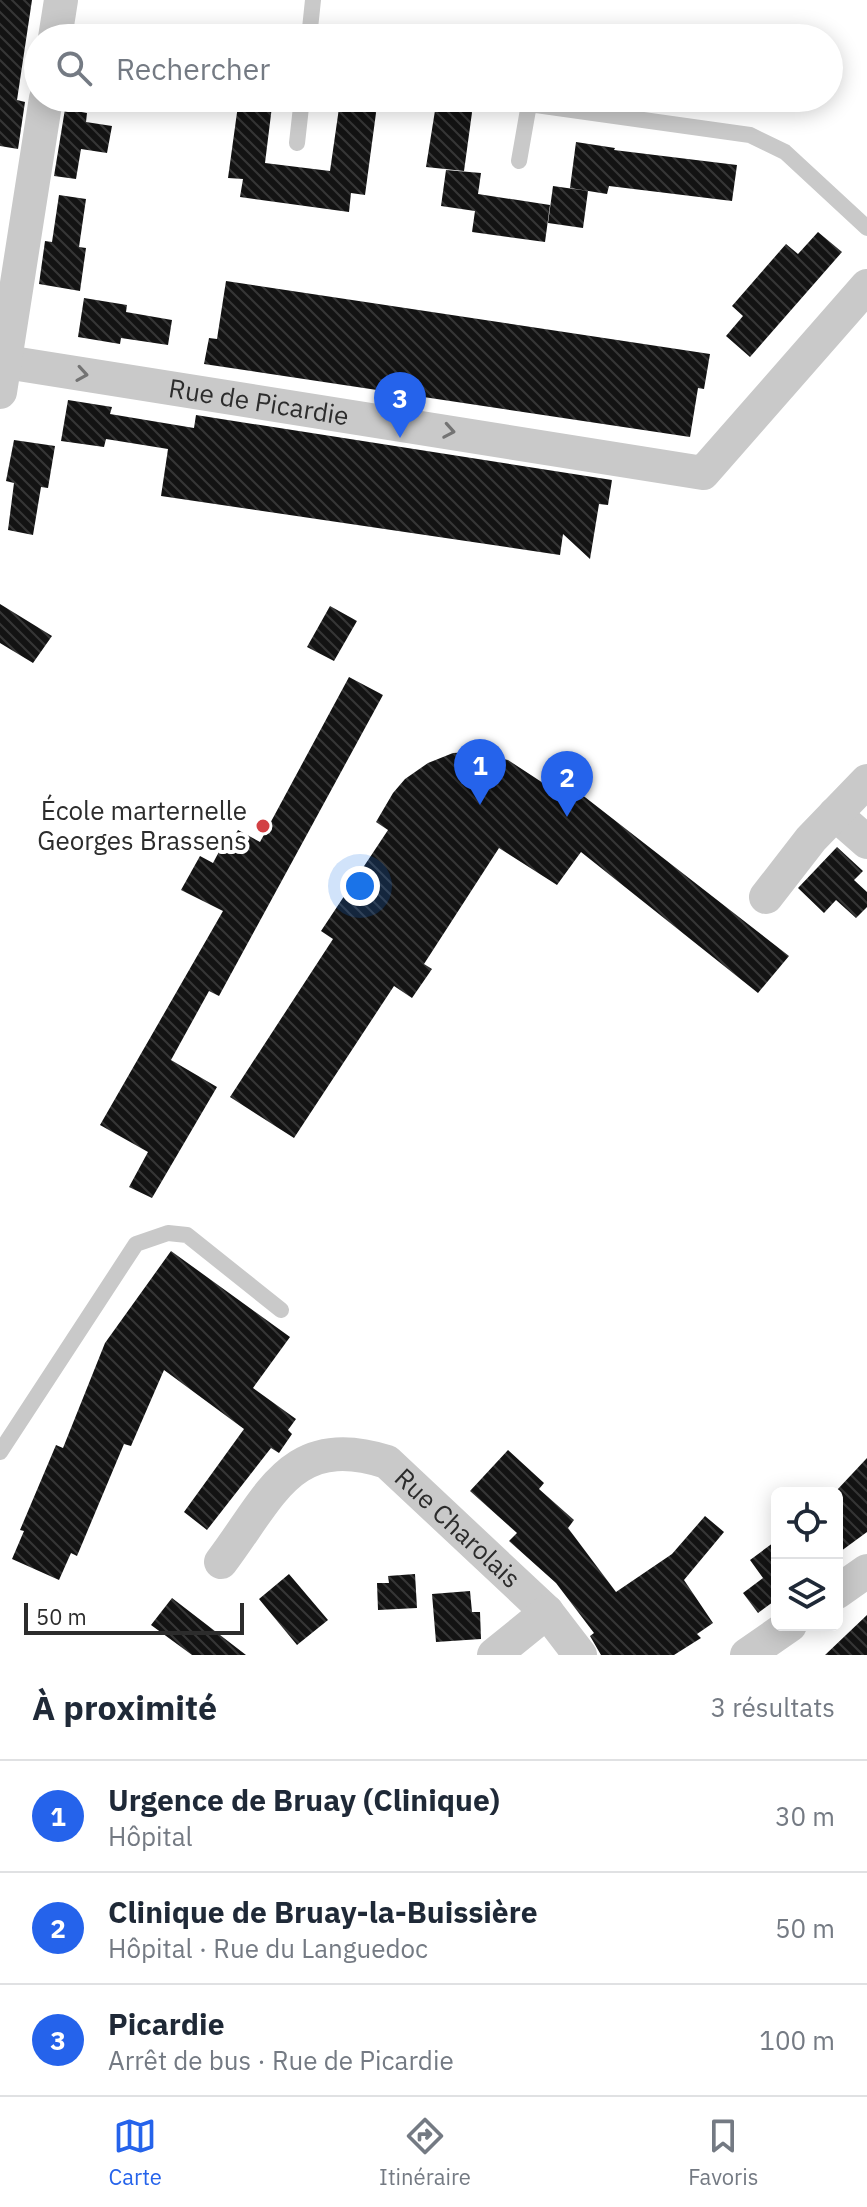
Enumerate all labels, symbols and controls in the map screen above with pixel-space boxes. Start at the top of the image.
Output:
search box [24,24,843,112]
icon: search [52,46,96,90]
text: Rechercher [116,49,270,88]
one-way arrow [75,365,88,382]
street label: Rue de Picardie [166,370,351,432]
pin: 3 [374,372,426,438]
one-way arrow [442,422,456,439]
pin: 1 [454,739,506,805]
pin: 2 [541,751,593,817]
place label: École marternelle Georges Brassens [37,793,247,857]
marker: École marternelle Georges Brassens [254,817,272,835]
your location [340,866,380,906]
street label: Rue Charolais [388,1460,529,1595]
map controls [771,1487,843,1631]
button: locate [771,1487,843,1559]
button: layers [771,1559,843,1631]
scale bar [24,1599,244,1635]
text: 50 m [36,1602,87,1631]
text: À proximité [32,1685,217,1729]
text: 3 résultats [710,1690,835,1724]
text: Urgence de Bruay (Clinique) [108,1780,500,1819]
text: 1 [50,1799,66,1833]
text: 30 m [775,1799,835,1833]
text: Hôpital [108,1819,193,1853]
text: Clinique de Bruay-la-Buissière [108,1892,538,1931]
text: 2 [50,1911,66,1945]
text: 50 m [775,1911,835,1945]
text: Hôpital · Rue du Languedoc [108,1931,428,1965]
text: Picardie [108,2004,225,2043]
text: 3 [50,2023,66,2057]
text: 100 m [759,2023,835,2057]
text: Arrêt de bus · Rue de Picardie [108,2043,454,2077]
tab: Carte [109,2114,162,2191]
tab: Itinéraire [379,2114,471,2191]
tab: Favoris [688,2114,758,2191]

